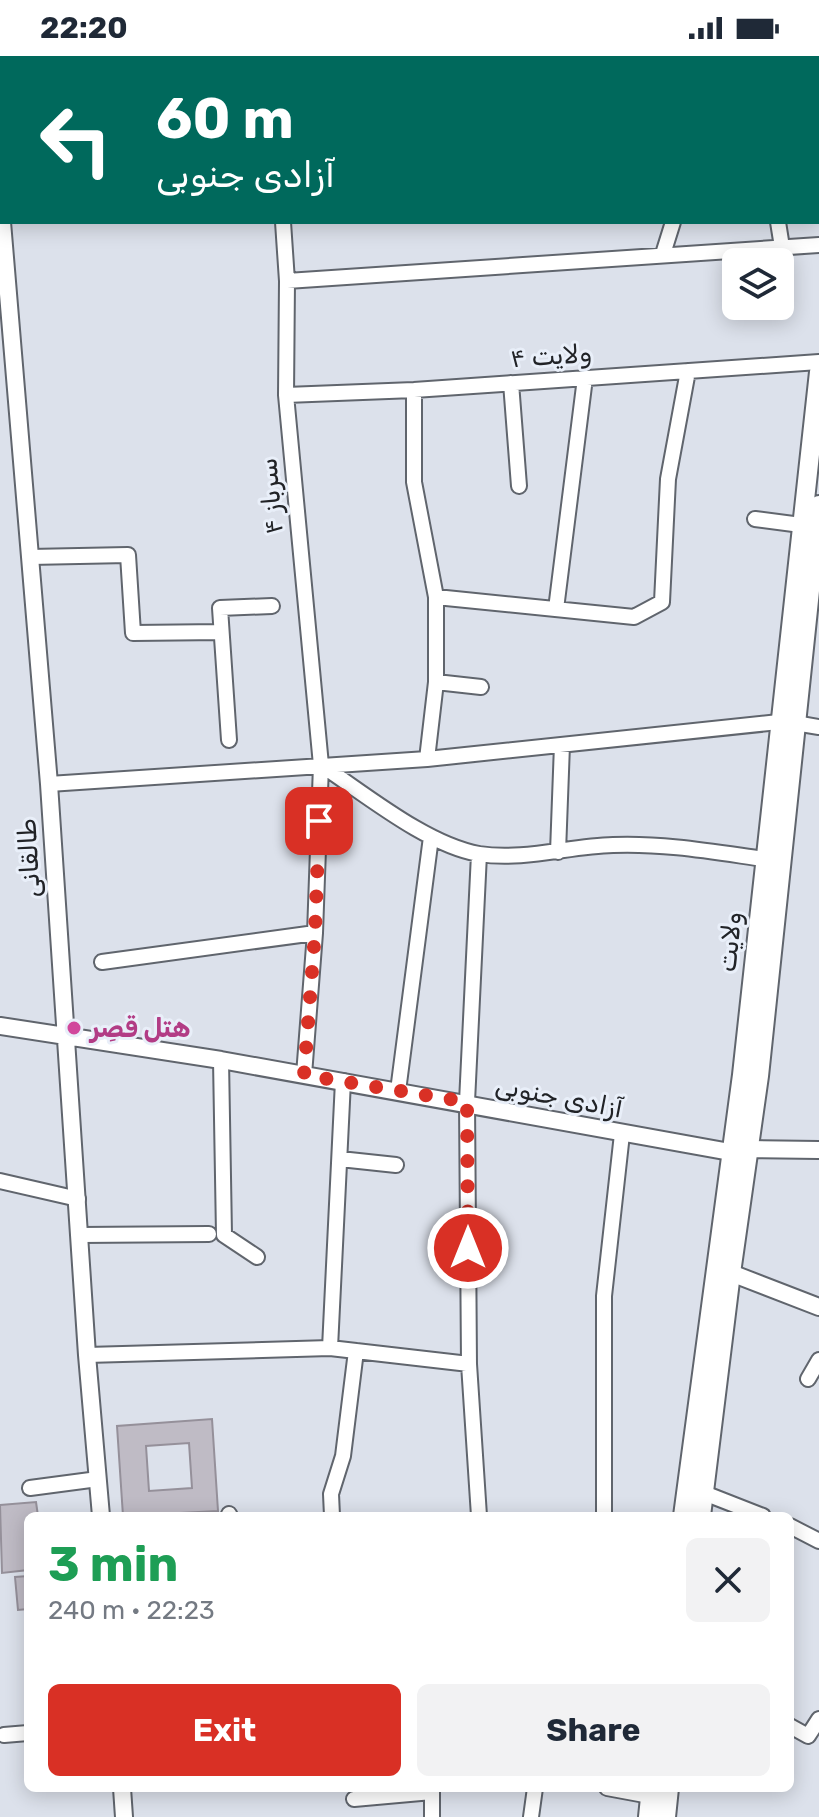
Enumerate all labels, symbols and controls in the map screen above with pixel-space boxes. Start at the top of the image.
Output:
text: 22:20 [40,10,128,46]
text: 60 m [156,86,294,152]
icon: left [24,88,128,192]
text: آزادی جنوبی [156,153,335,196]
map controls [722,248,794,320]
button: layers [722,248,794,320]
street label: ولایت ۴ [509,338,593,374]
street label: سرباز ۴ [252,457,290,535]
pin [285,787,353,855]
icon: arrive [297,799,341,843]
street label: طالقانی [11,818,47,898]
street label: ولایت [711,910,749,974]
place label: هتل قصِر [88,1013,190,1044]
marker: هتل قصِر [65,1019,83,1037]
street label: آزادی جنوبی [493,1069,626,1125]
position arrow [426,1206,510,1290]
text: 3 min [48,1536,178,1593]
button: close [686,1538,770,1622]
text: 240 m · 22:23 [48,1595,215,1626]
button: Exit [48,1684,401,1776]
button: Share [417,1684,770,1776]

